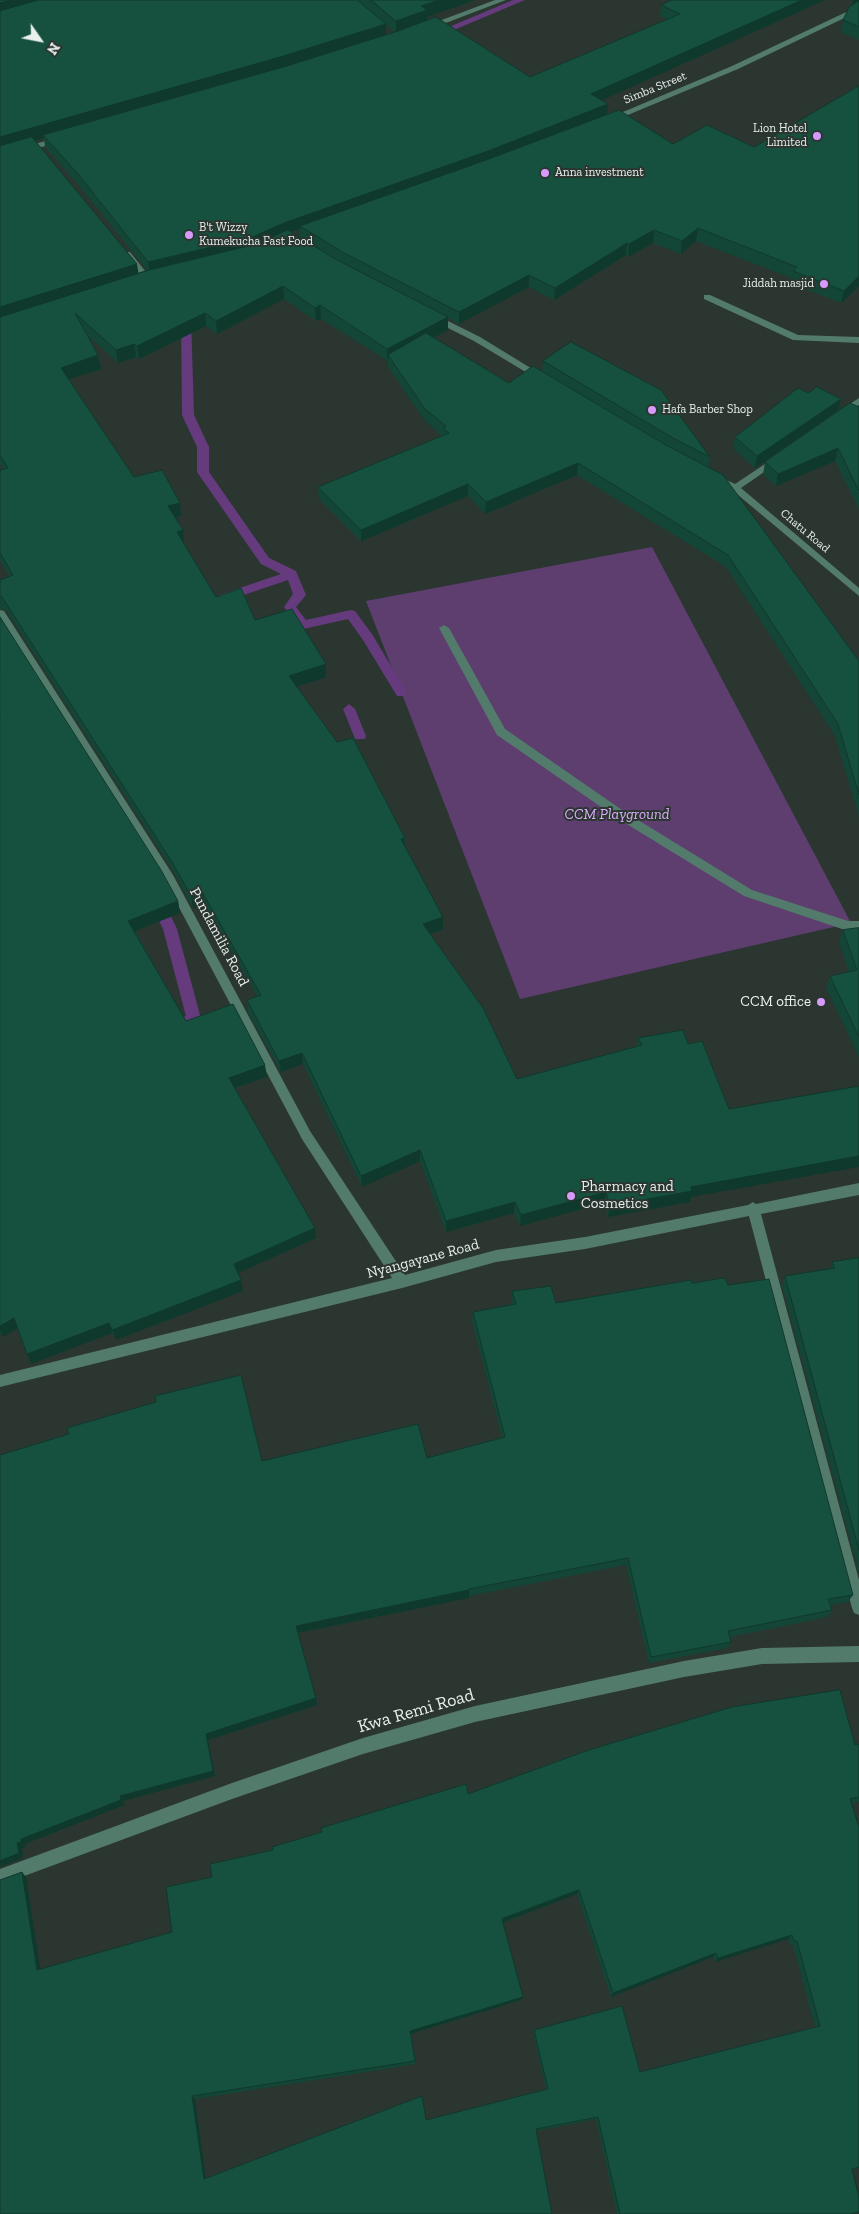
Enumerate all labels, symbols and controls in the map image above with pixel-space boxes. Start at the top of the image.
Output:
north arrow [15,15,65,65]
text: N [43,39,63,58]
street label: Simba Street [621,69,689,107]
place label: Lion Hotel Limited [753,122,807,150]
marker: Lion Hotel Limited [811,130,823,142]
place label: Anna investment [555,166,644,180]
marker: Anna investment [539,167,551,179]
place label: B't Wizzy Kumekucha Fast Food [199,221,313,249]
marker: B't Wizzy Kumekucha Fast Food [183,229,195,241]
place label: Jiddah masjid [743,277,814,291]
marker: Jiddah masjid [818,278,830,290]
place label: Hafa Barber Shop [662,403,753,417]
marker: Hafa Barber Shop [646,404,658,416]
street label: Chatu Road [777,506,833,556]
park label: CCM Playground [565,806,669,824]
street label: Pundamilia Road [185,885,253,989]
place label: CCM office [740,993,811,1011]
marker: CCM office [815,996,827,1008]
place label: Pharmacy and Cosmetics [581,1178,674,1213]
marker: Pharmacy and Cosmetics [565,1190,577,1202]
street label: Nyangayane Road [365,1235,481,1283]
street label: Kwa Remi Road [355,1684,477,1738]

